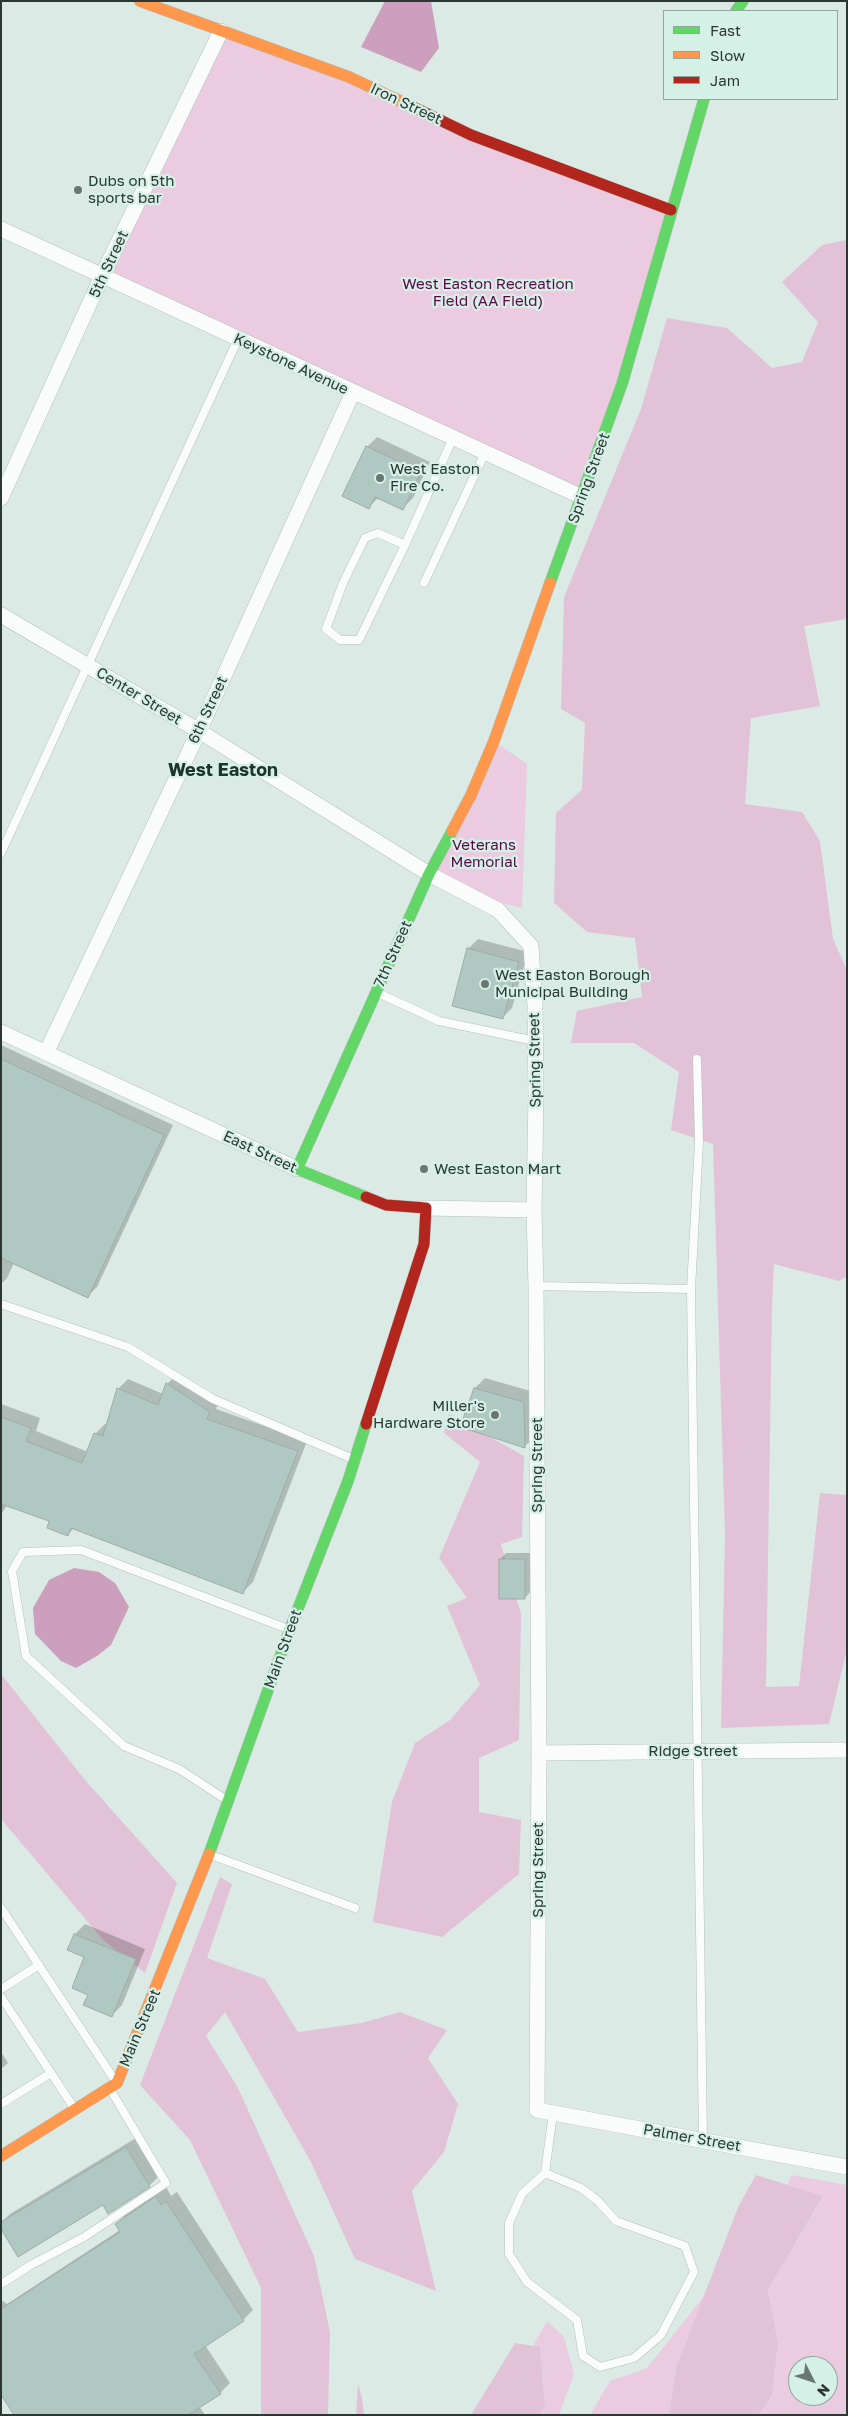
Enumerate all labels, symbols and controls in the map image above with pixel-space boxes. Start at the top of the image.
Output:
legend [663,10,838,100]
text: Fast [710,21,741,39]
text: Slow [710,46,745,64]
text: Jam [710,71,740,89]
street label: Iron Street [367,80,445,128]
place label: Dubs on 5th sports bar [88,172,174,207]
marker: Dubs on 5th sports bar [72,184,84,196]
street label: 5th Street [86,228,132,300]
park label: West Easton Recreation Field (AA Field) [402,275,574,310]
street label: Keystone Avenue [231,330,351,398]
street label: Spring Street [564,430,614,526]
place label: West Easton Fire Co. [390,460,480,495]
marker: West Easton Fire Co. [374,472,386,484]
street label: Center Street [93,663,185,729]
street label: 6th Street [185,673,231,747]
district label: West Easton [168,759,278,781]
park label: Veterans Memorial [450,836,518,871]
street label: 7th Street [370,918,416,990]
place label: West Easton Borough Municipal Building [495,966,650,1001]
marker: West Easton Borough Municipal Building [479,978,491,990]
street label: Spring Street [525,1012,545,1108]
street label: East Street [220,1127,300,1177]
place label: West Easton Mart [434,1160,561,1178]
marker: West Easton Mart [418,1163,430,1175]
place label: Miller's Hardware Store [373,1397,485,1432]
marker: Miller's Hardware Store [489,1409,501,1421]
street label: Spring Street [528,1417,546,1513]
street label: Main Street [260,1607,306,1691]
street label: Ridge Street [648,1742,738,1760]
street label: Spring Street [529,1822,547,1918]
street label: Main Street [116,1986,164,2070]
street label: Palmer Street [642,2121,742,2155]
north arrow [788,2356,838,2406]
text: N [814,2381,834,2400]

